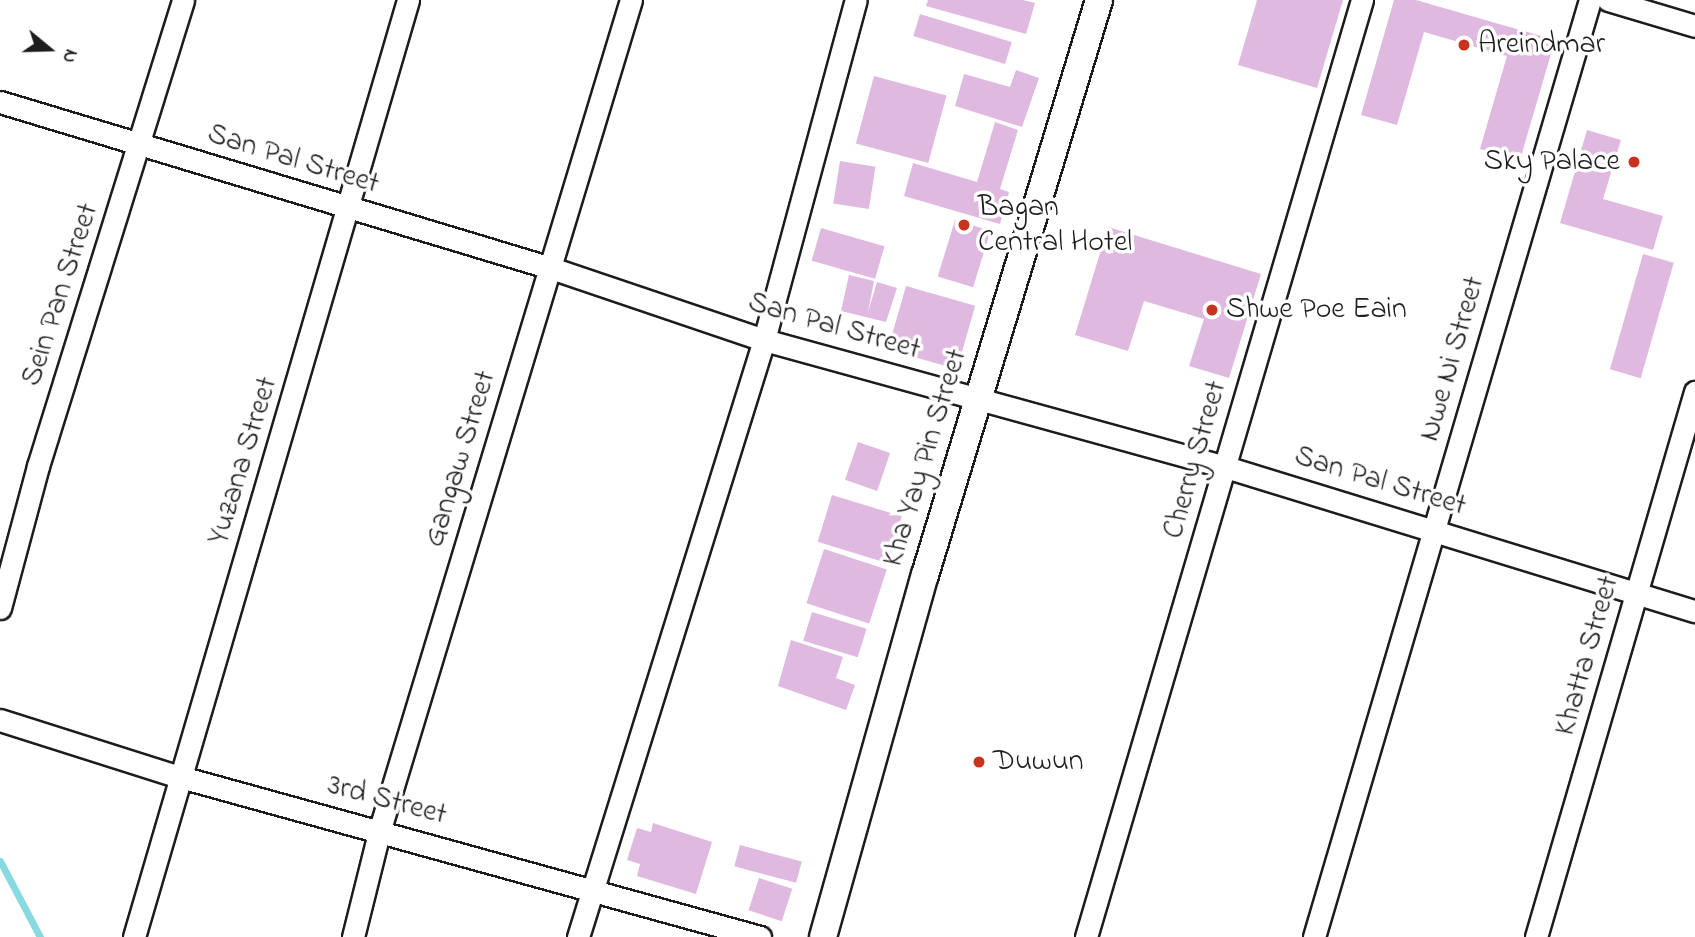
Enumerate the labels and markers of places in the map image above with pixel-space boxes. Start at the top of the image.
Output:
place label: Areindmar [1478,27,1605,63]
marker: Areindmar [1456,37,1472,53]
place label: Sky Palace [1484,144,1620,180]
marker: Sky Palace [1626,154,1642,170]
place label: Bagan Central Hotel [978,190,1132,260]
marker: Bagan Central Hotel [956,217,972,233]
place label: Shwe Poe Eain [1226,292,1407,328]
marker: Shwe Poe Eain [1204,302,1220,318]
place label: Duwun [993,744,1084,780]
marker: Duwun [971,754,987,770]

